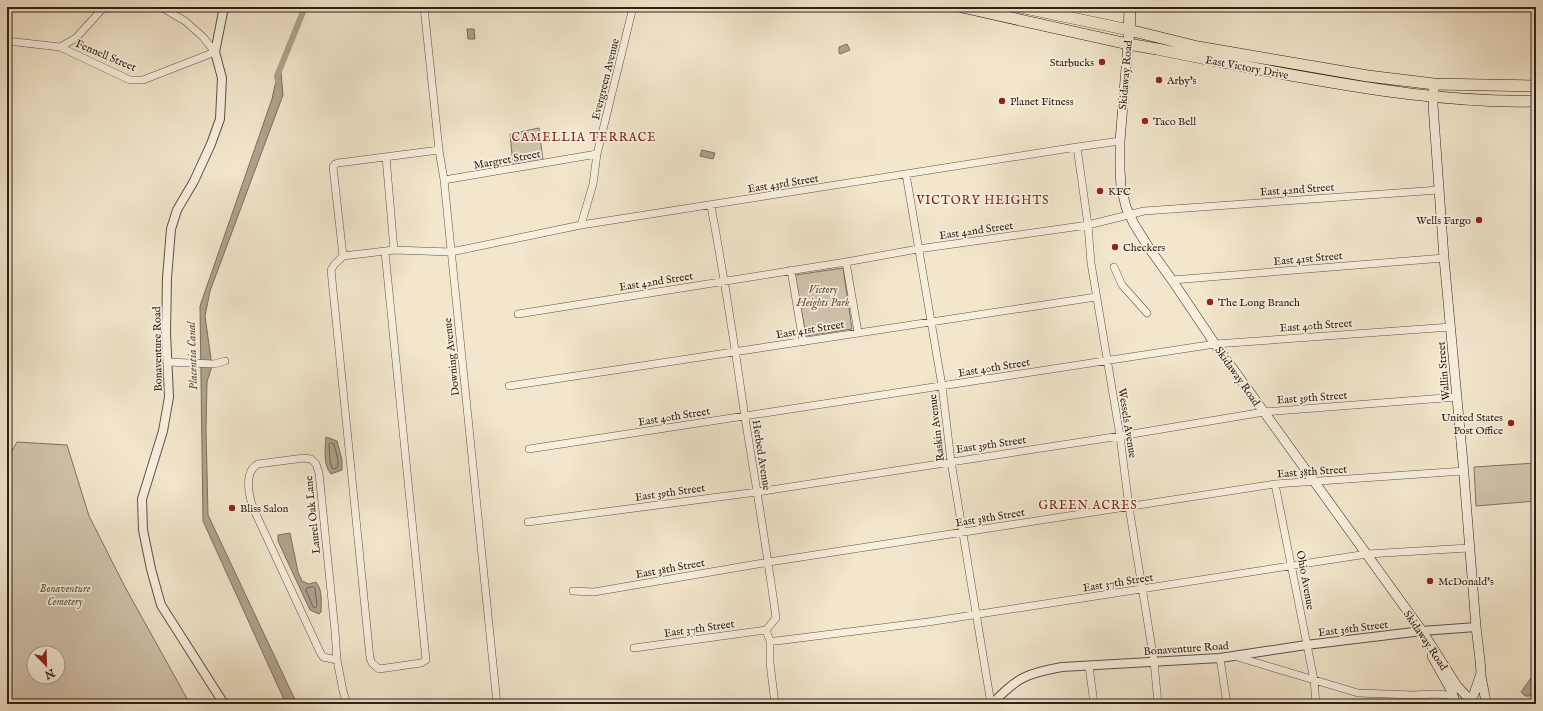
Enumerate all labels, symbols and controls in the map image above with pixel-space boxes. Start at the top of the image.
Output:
street label: Fennell Street [73,37,138,75]
street label: Evergreen Avenue [589,37,623,121]
street label: Skidaway Road [1116,40,1136,110]
street label: East Victory Drive [1204,53,1290,83]
place label: Starbucks [1050,56,1094,70]
marker: Starbucks [1097,57,1107,67]
place label: Arby's [1166,74,1197,88]
marker: Arby's [1154,75,1164,85]
place label: Planet Fitness [1010,95,1074,109]
marker: Planet Fitness [997,96,1007,106]
place label: Taco Bell [1153,115,1196,129]
marker: Taco Bell [1140,116,1150,126]
district label: CAMELLIA TERRACE [511,130,657,145]
street label: Margret Street [473,147,542,173]
street label: East 43rd Street [747,171,820,196]
street label: East 42nd Street [1259,180,1335,200]
place label: KFC [1108,185,1131,199]
marker: KFC [1095,186,1105,196]
district label: VICTORY HEIGHTS [915,193,1050,208]
place label: Wells Fargo [1416,214,1471,228]
marker: Wells Fargo [1474,215,1484,225]
street label: East 42nd Street [938,219,1014,243]
place label: Checkers [1123,241,1165,255]
marker: Checkers [1110,242,1120,252]
street label: East 41st Street [1273,249,1343,269]
street label: East 42nd Street [618,269,694,295]
park label: Victory Heights Park [795,283,850,311]
place label: The Long Branch [1218,296,1300,310]
marker: The Long Branch [1205,297,1215,307]
street label: Bonaventure Road [150,306,166,392]
street label: East 40th Street [1279,316,1353,336]
street label: Downing Avenue [441,317,463,397]
street label: East 41st Street [775,318,846,342]
water label: Placentia Canal [184,320,201,390]
street label: Wallin Street [1434,341,1454,401]
street label: Skidaway Road [1212,344,1263,409]
street label: East 40th Street [957,355,1031,381]
street label: Wessels Avenue [1115,387,1139,459]
street label: East 39th Street [1276,389,1348,407]
street label: Raskin Avenue [926,393,948,462]
street label: East 40th Street [637,404,711,430]
place label: United States Post Office [1441,411,1503,438]
marker: United States Post Office [1506,418,1516,428]
street label: Herbed Avenue [749,419,773,491]
street label: East 39th Street [955,433,1027,457]
street label: East 38th Street [1277,463,1348,481]
street label: Laurel Oak Lane [302,475,324,555]
street label: East 39th Street [634,481,706,505]
district label: GREEN ACRES [1038,498,1138,513]
place label: Bliss Salon [240,502,289,516]
marker: Bliss Salon [227,503,237,513]
street label: East 38th Street [954,506,1026,530]
street label: Ohio Avenue [1293,550,1317,611]
street label: East 38th Street [634,556,706,582]
street label: East 37th Street [1082,570,1155,595]
place label: McDonald's [1438,575,1494,589]
marker: McDonald's [1425,576,1435,586]
park label: Bonaventure Cemetery [40,582,91,609]
street label: Skidaway Road [1400,608,1450,673]
street label: East 37th Street [663,617,735,641]
street label: East 36th Street [1317,618,1389,640]
street label: Bonaventure Road [1143,639,1229,659]
north arrow [26,645,66,685]
text: N [42,665,58,682]

